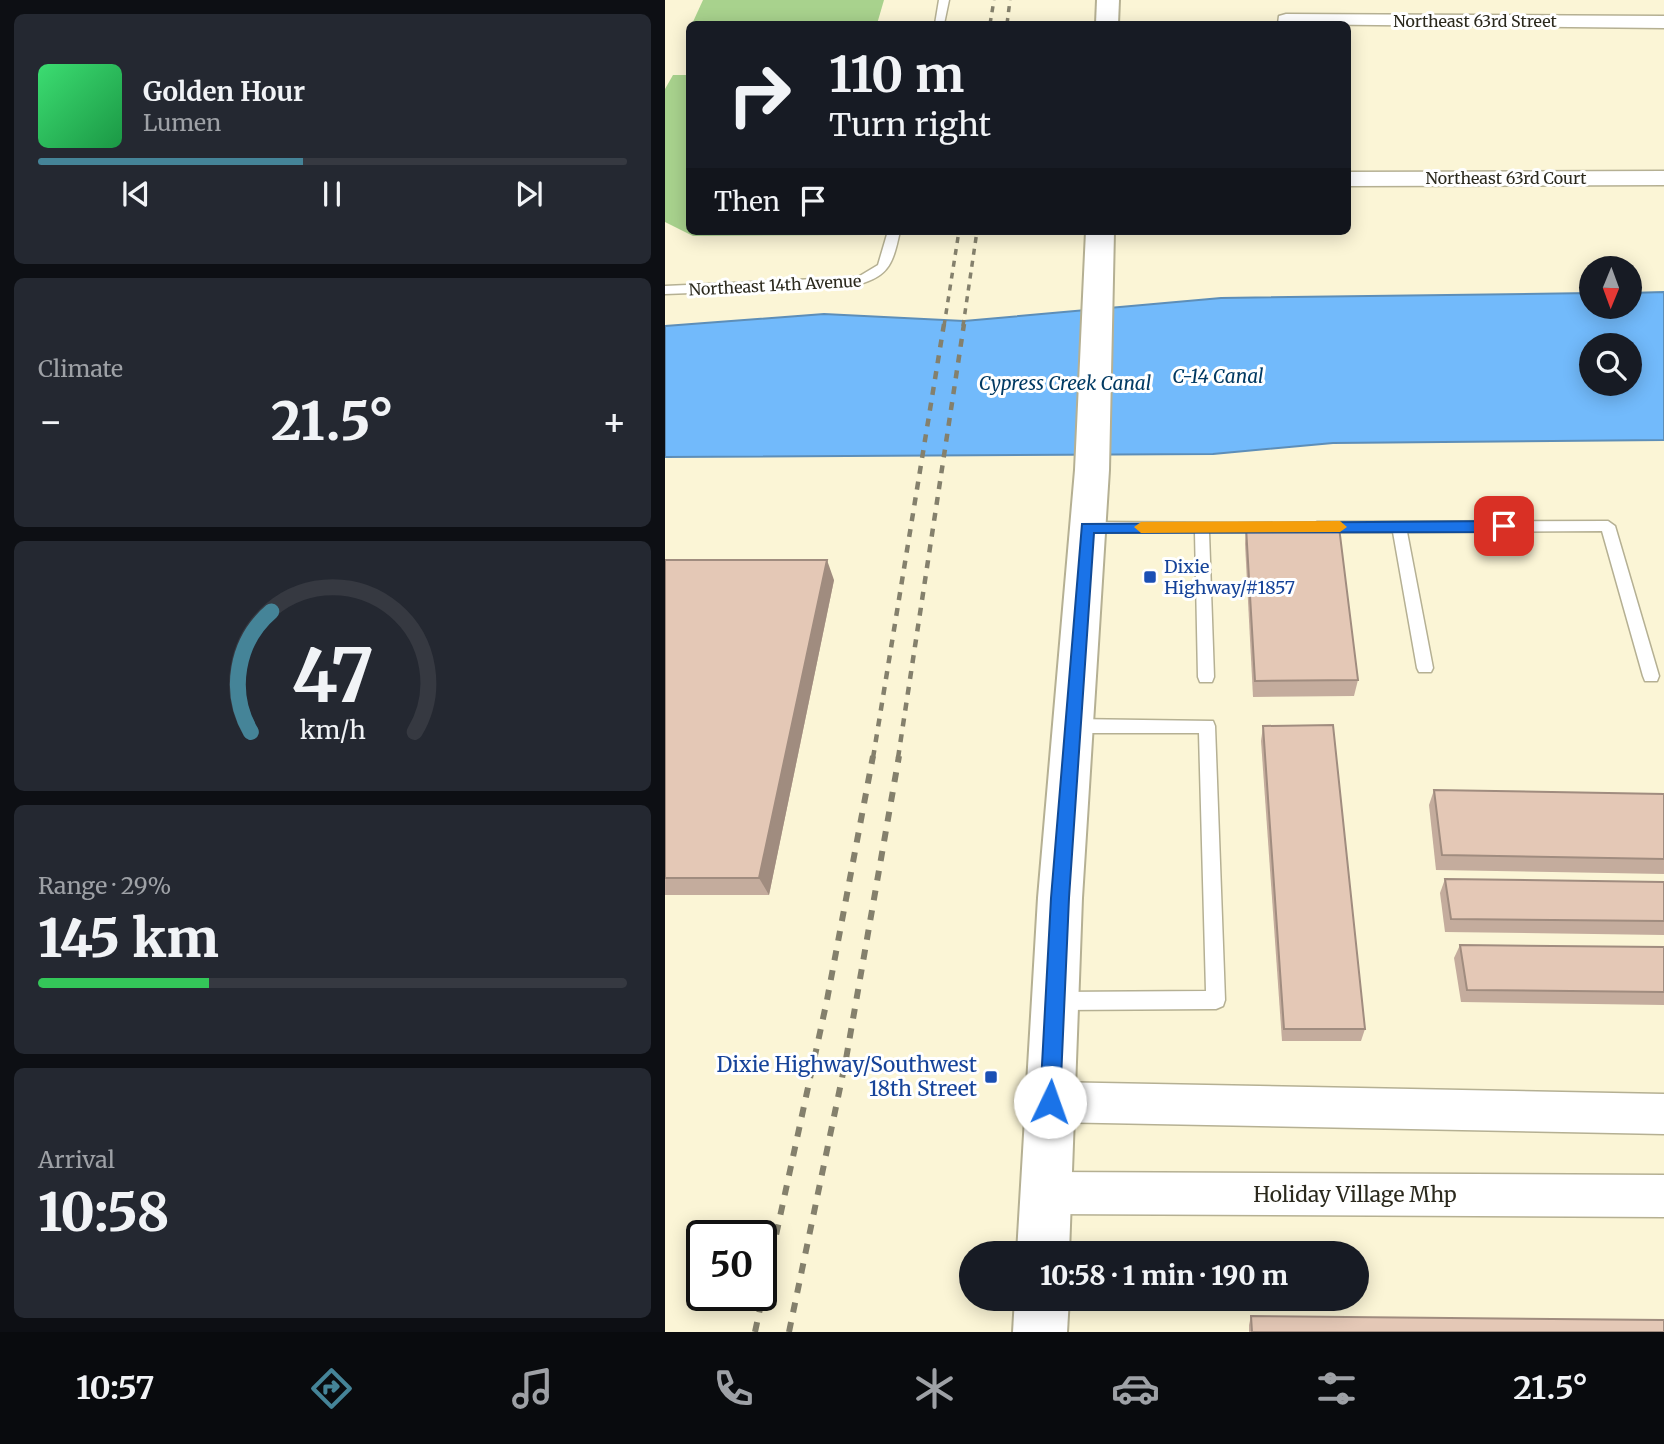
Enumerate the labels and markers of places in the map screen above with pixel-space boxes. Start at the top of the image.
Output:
pin [1474,496,1534,556]
place label: Dixie Highway/#1857 [1164,555,1295,599]
marker: Dixie Highway/#1857 [1142,569,1158,585]
place label: Dixie Highway/Southwest 18th Street [716,1051,977,1102]
marker: Dixie Highway/Southwest 18th Street [983,1069,999,1085]

